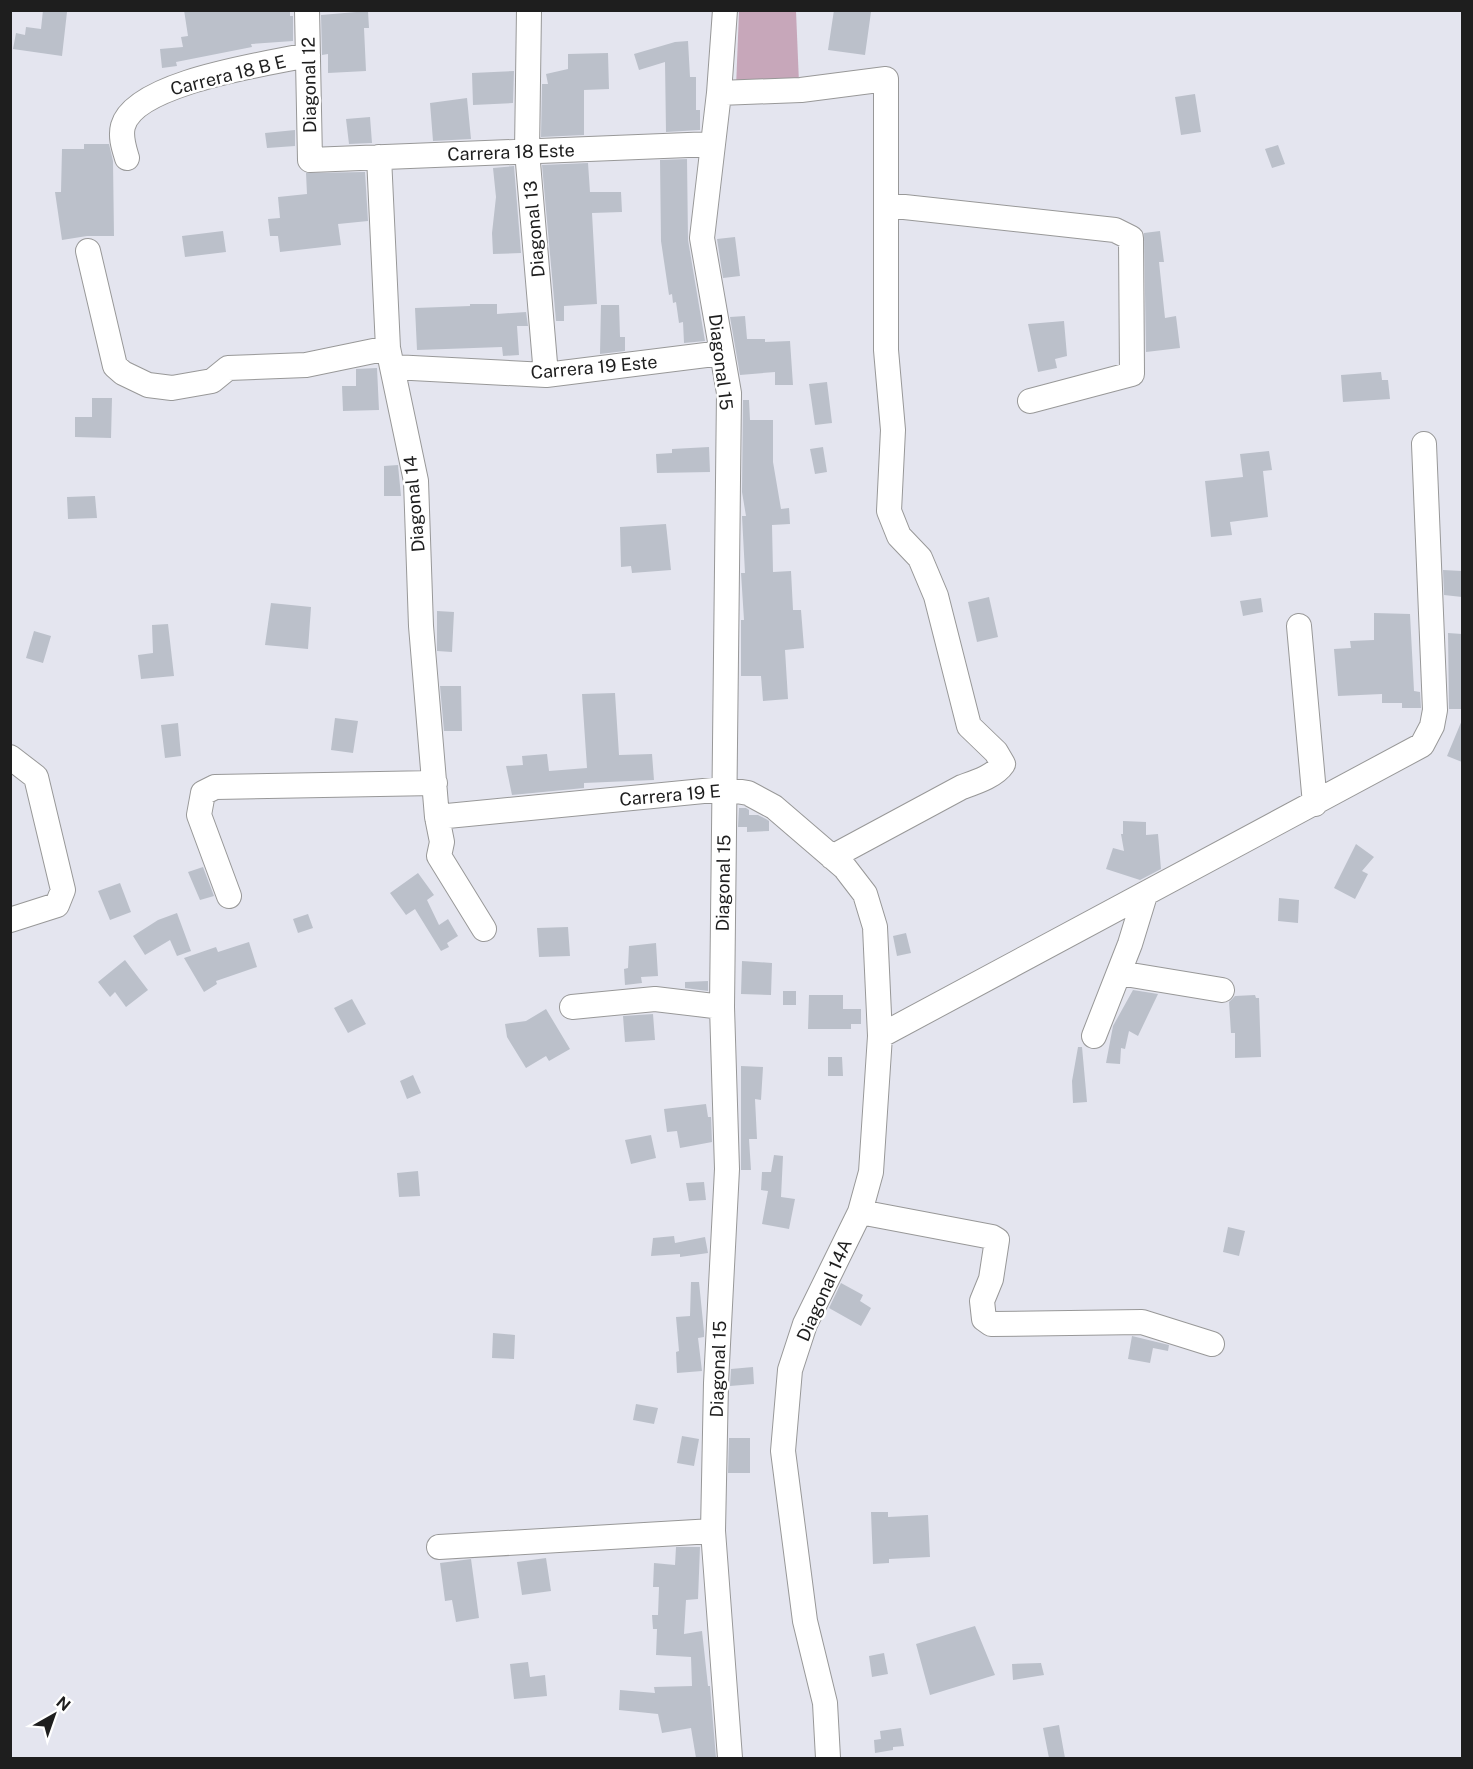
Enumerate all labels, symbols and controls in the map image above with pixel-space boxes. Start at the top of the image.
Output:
street label: Diagonal 12 [298,37,320,133]
street label: Carrera 18 B E [168,50,288,100]
street label: Carrera 18 Este [447,139,575,165]
street label: Diagonal 13 [519,180,549,278]
street label: Diagonal 15 [705,313,737,411]
street label: Carrera 19 Este [530,351,658,383]
street label: Diagonal 14 [399,455,429,553]
street label: Carrera 19 E [619,780,721,810]
street label: Diagonal 15 [712,834,734,932]
street label: Diagonal 14A [792,1236,856,1344]
street label: Diagonal 15 [706,1320,730,1418]
north arrow [24,1685,84,1745]
text: N [52,1693,74,1715]

